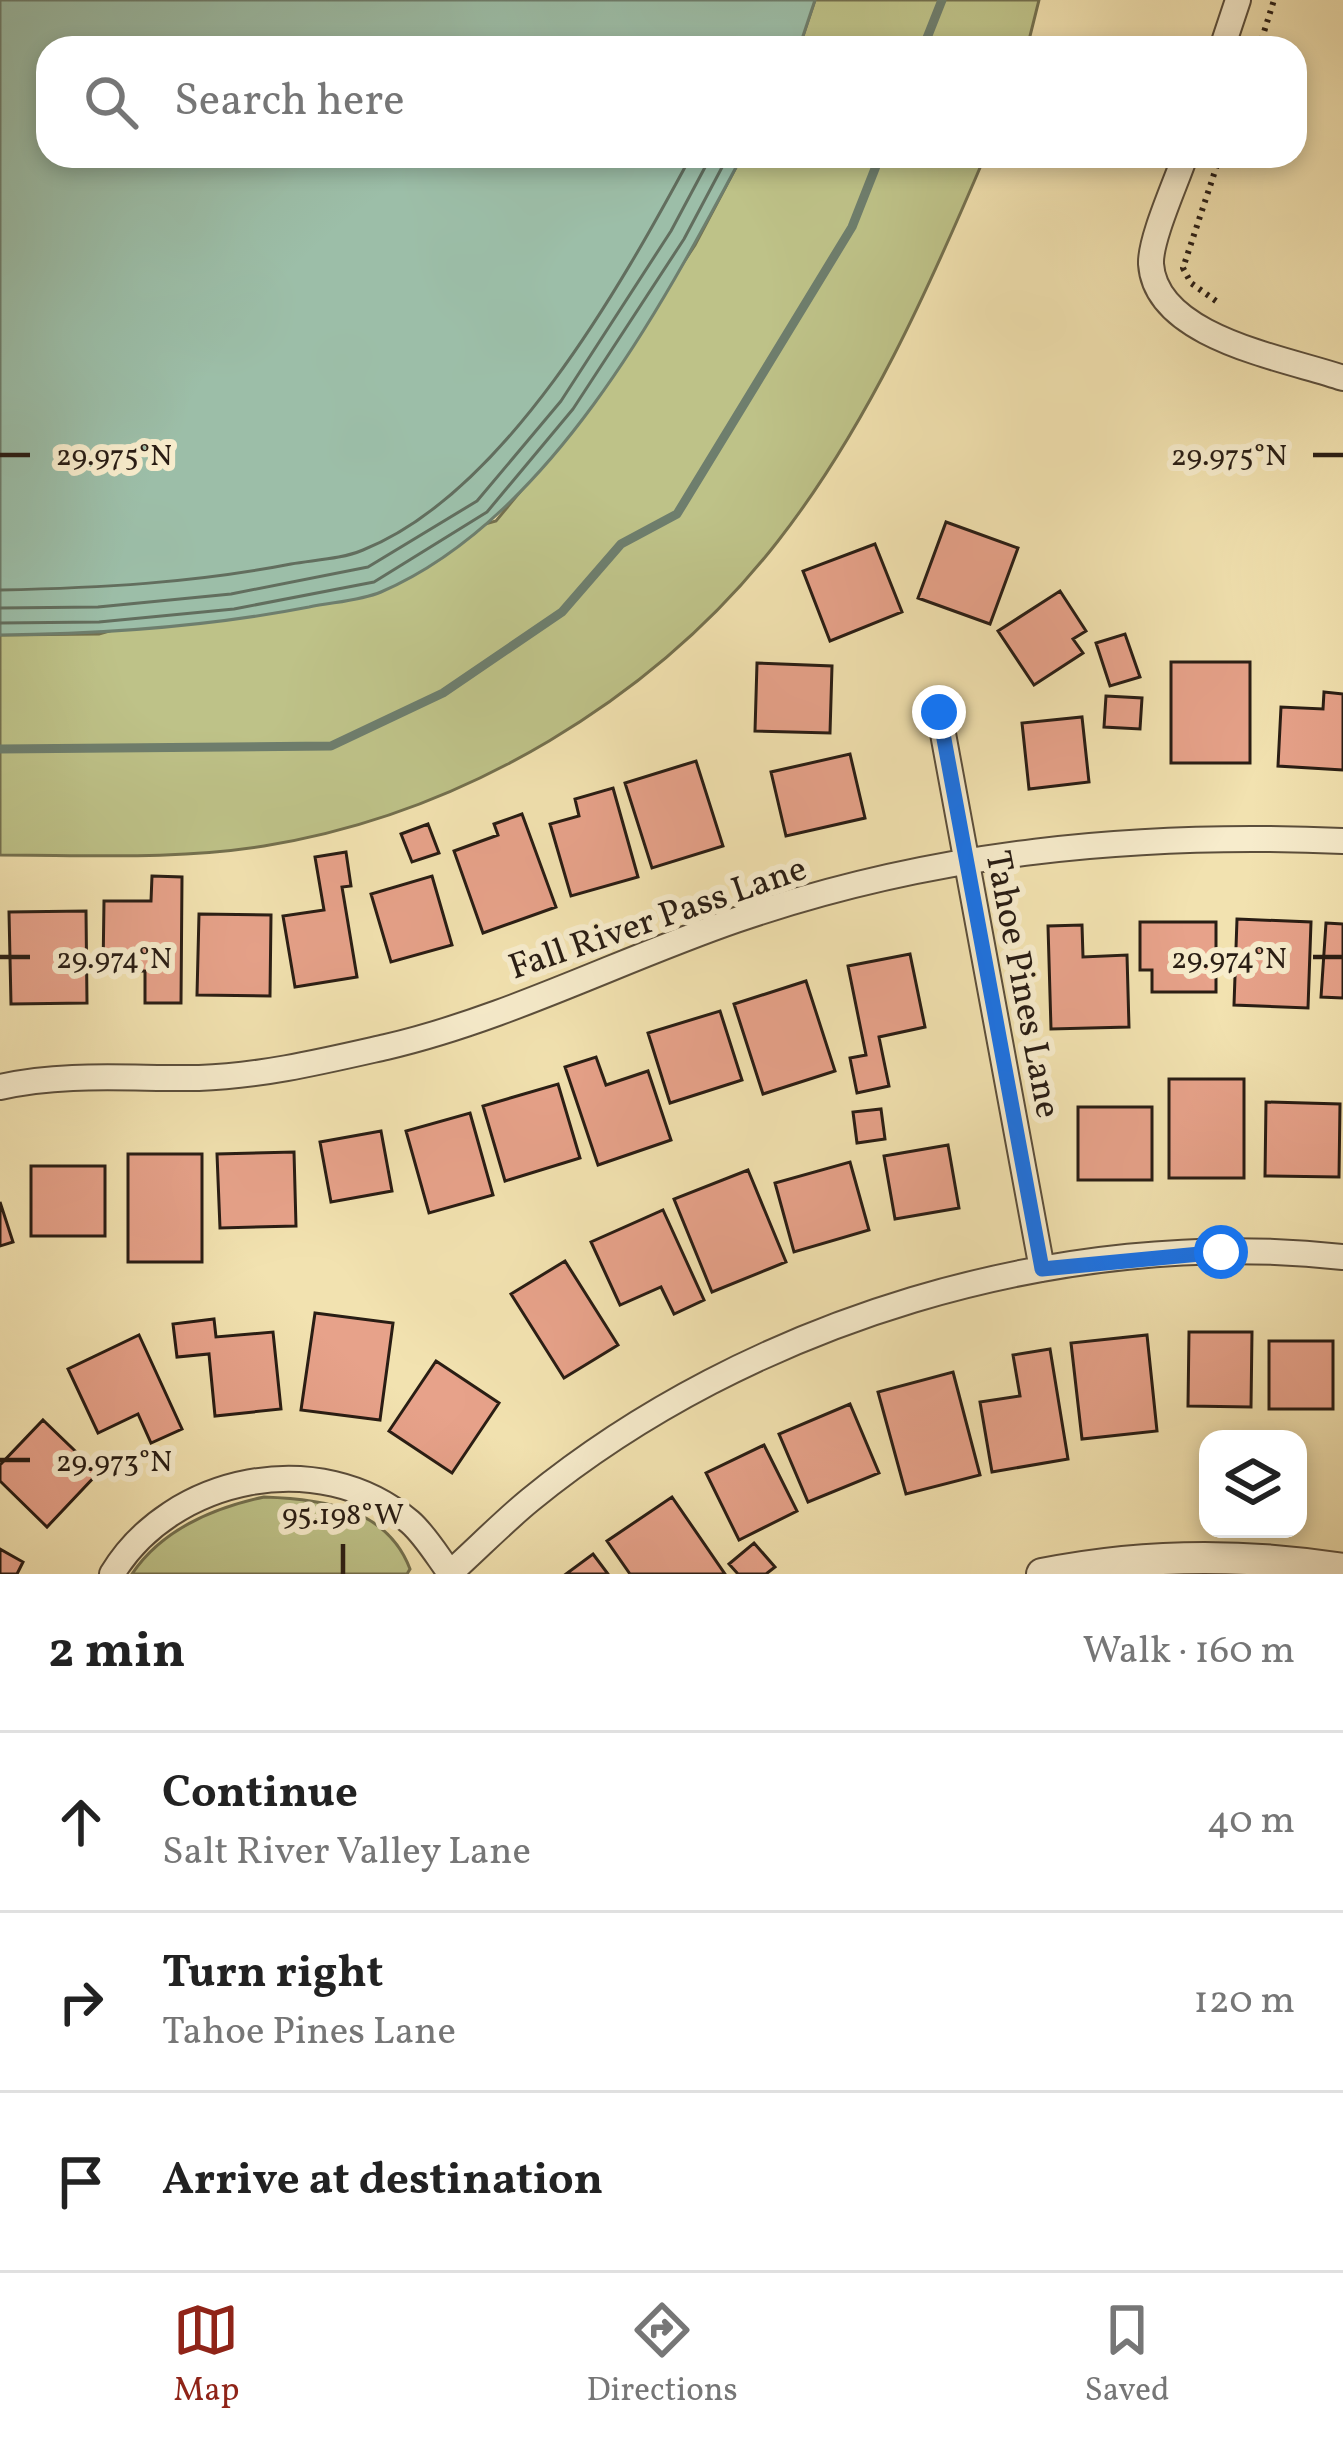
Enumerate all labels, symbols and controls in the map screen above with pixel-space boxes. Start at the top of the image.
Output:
search box [36,36,1307,168]
icon: search [78,69,144,135]
text: Search here [174,71,405,134]
text: 29.975°N [56,436,172,478]
text: 29.975°N [1171,436,1287,478]
route end [912,685,966,739]
street label: Fall River Pass Lane [503,845,814,994]
street label: Tahoe Pines Lane [971,847,1071,1123]
text: 29.974°N [56,939,172,981]
text: 29.974°N [1171,939,1287,981]
route start [1194,1225,1248,1279]
map controls [1199,1430,1307,1538]
button: layers [1199,1430,1307,1538]
text: 29.973°N [56,1442,172,1484]
text: 95.198°W [282,1495,404,1537]
text: 2 min [48,1617,186,1688]
text: Walk · 160 m [1082,1625,1295,1679]
text: Continue [162,1763,358,1826]
icon: ahead [48,1789,114,1855]
text: 40 m [1207,1795,1295,1849]
text: Salt River Valley Lane [162,1826,531,1880]
text: Turn right [162,1943,383,2006]
icon: right [48,1969,114,2035]
text: 120 m [1194,1975,1295,2029]
text: Tahoe Pines Lane [162,2006,456,2060]
icon: arrive [48,2149,114,2215]
text: Arrive at destination [162,2150,603,2213]
tab: Map [173,2297,240,2415]
tab: Directions [586,2297,738,2415]
tab: Saved [1085,2297,1170,2415]

